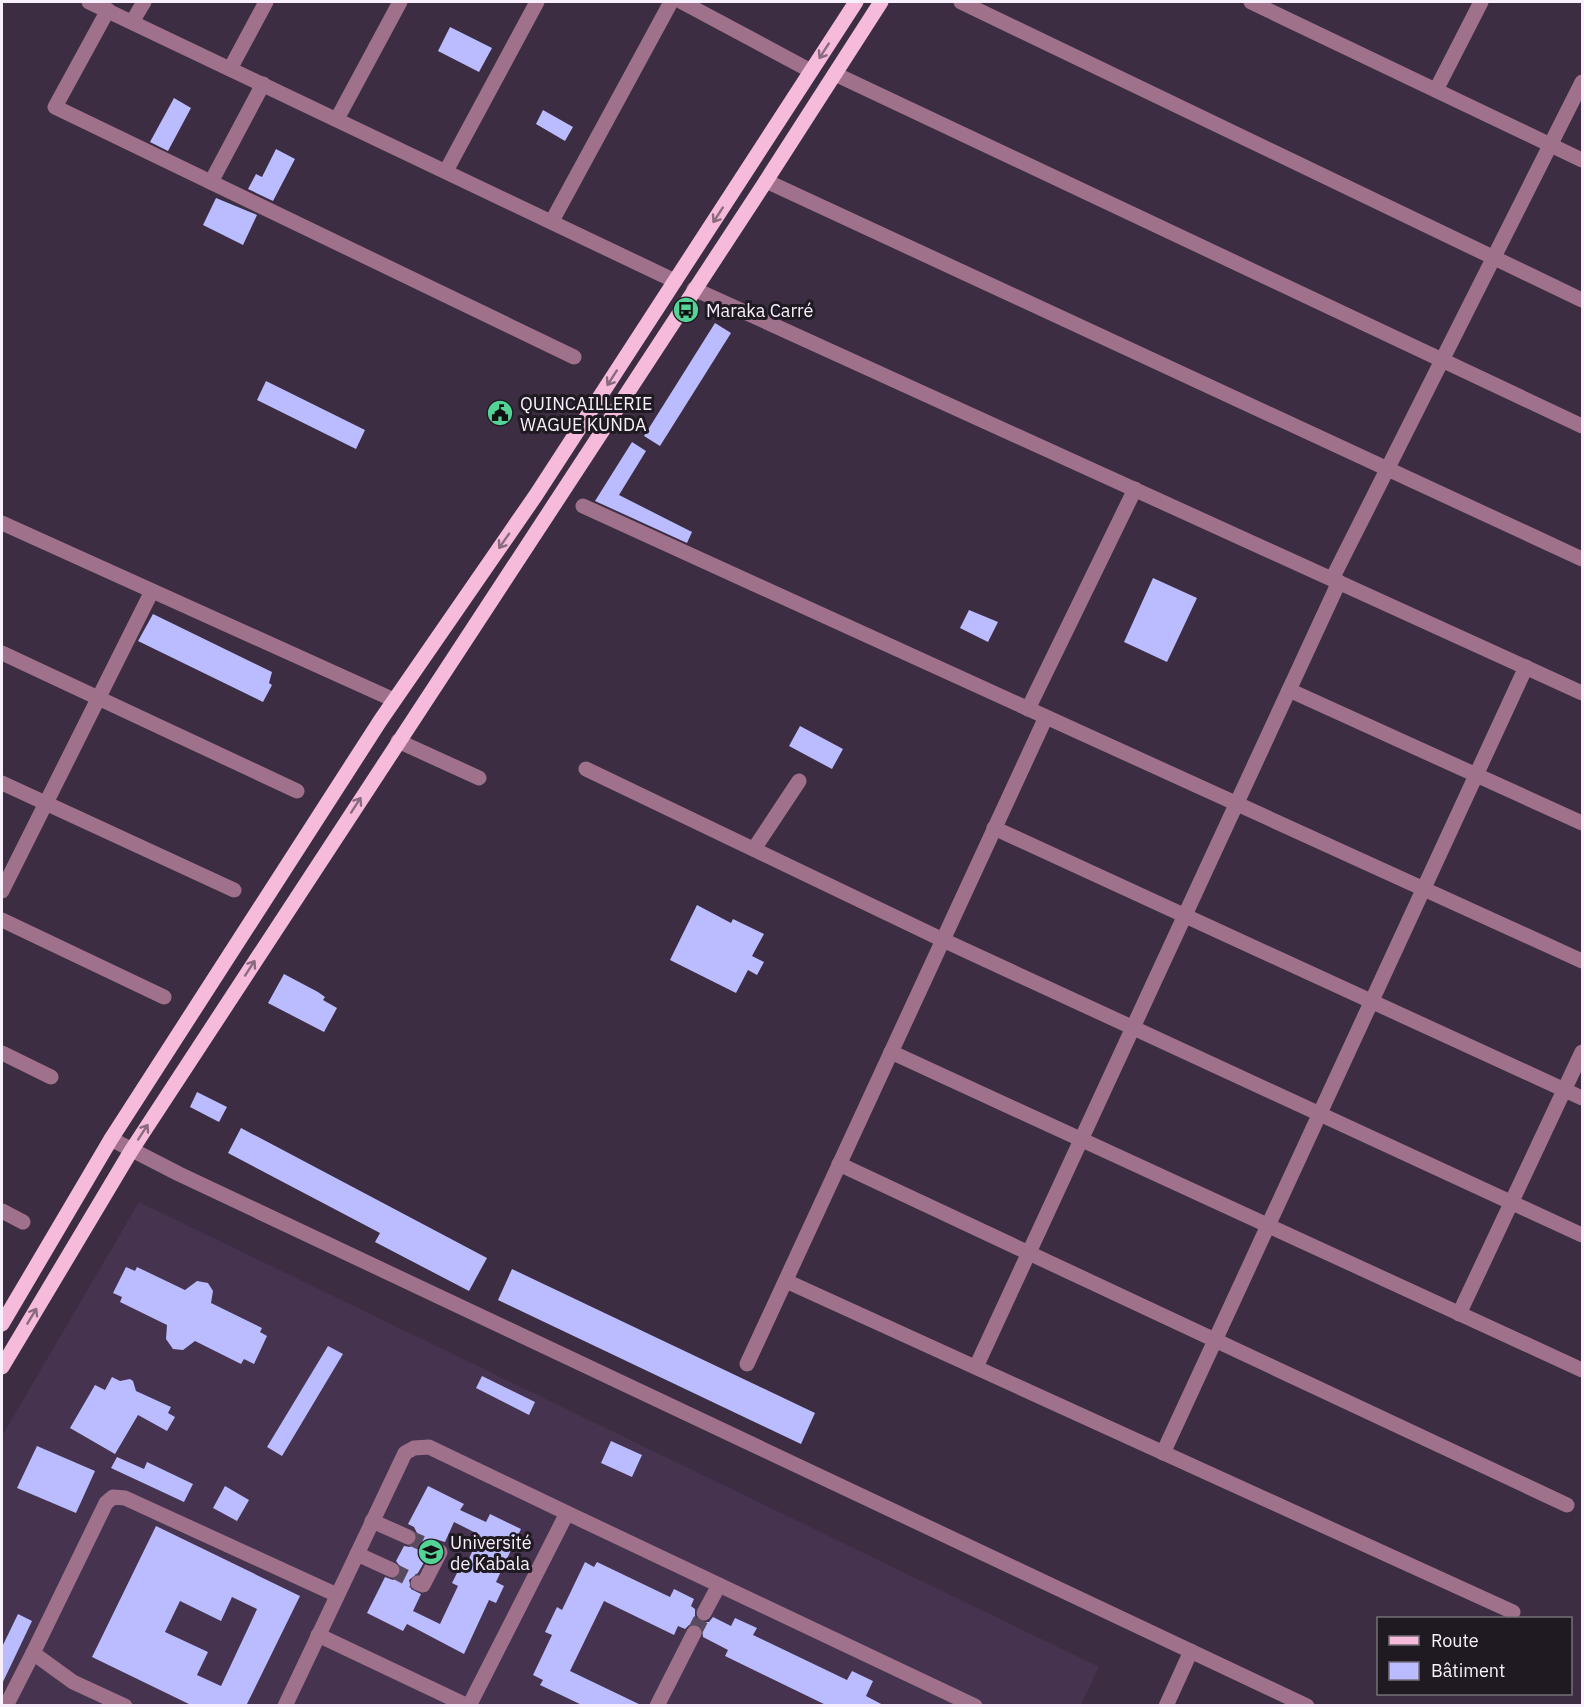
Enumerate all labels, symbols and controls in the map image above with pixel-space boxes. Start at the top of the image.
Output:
one-way arrow [818,42,830,59]
one-way arrow [712,206,725,223]
bus stop icon: Maraka Carré [671,295,701,325]
place label: Maraka Carré [706,299,814,322]
one-way arrow [606,369,618,386]
place label: QUINCAILLERIE WAGUE KUNDA [520,392,653,436]
public building icon: QUINCAILLERIE WAGUE KUNDA [485,398,515,428]
one-way arrow [498,532,510,548]
one-way arrow [350,797,362,814]
one-way arrow [244,960,256,977]
one-way arrow [137,1124,149,1140]
one-way arrow [26,1308,38,1325]
place label: Université de Kabala [450,1531,532,1575]
school or university icon: Université de Kabala [416,1537,446,1567]
legend [1377,1617,1572,1695]
text: Route [1431,1629,1479,1652]
text: Bâtiment [1431,1659,1505,1682]

